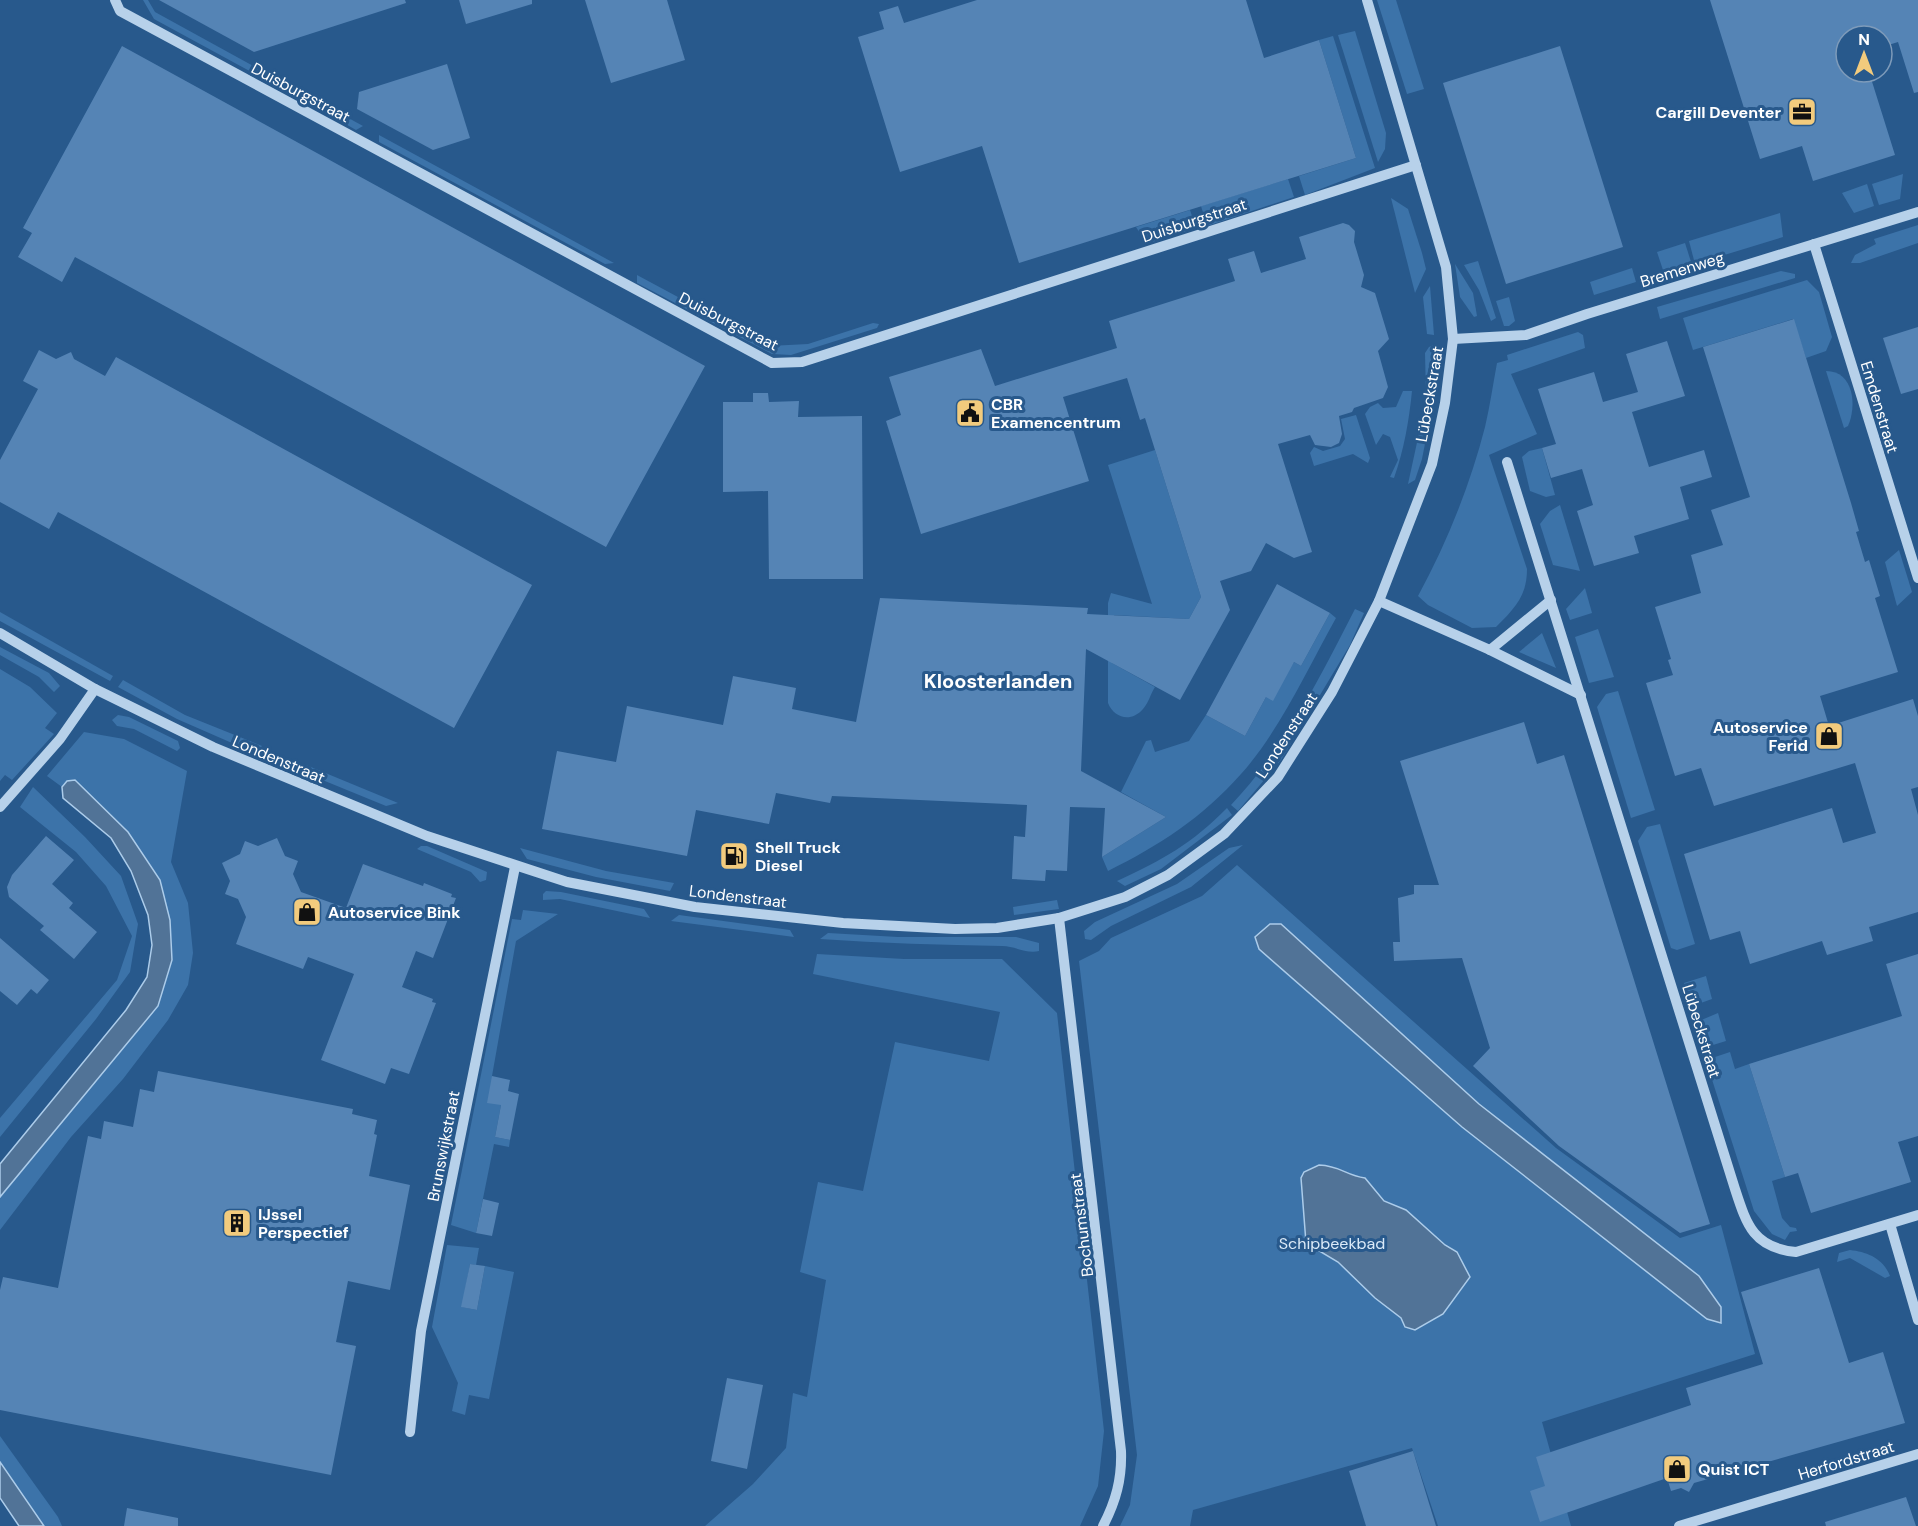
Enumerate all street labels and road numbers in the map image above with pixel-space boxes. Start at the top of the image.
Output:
street label: Duisburgstraat [248,58,354,127]
street label: Duisburgstraat [1139,194,1249,247]
street label: Bremenweg [1638,247,1727,292]
street label: Duisburgstraat [675,287,782,356]
street label: Lübeckstraat [1411,345,1448,444]
street label: Emdenstraat [1856,359,1903,456]
street label: Londenstraat [1251,688,1322,782]
street label: Londenstraat [229,731,328,788]
street label: Londenstraat [688,880,788,913]
street label: Lübeckstraat [1677,982,1726,1080]
street label: Brunswijkstraat [422,1089,465,1203]
street label: Bochumstraat [1065,1172,1098,1278]
street label: Herfordstraat [1796,1436,1897,1485]

